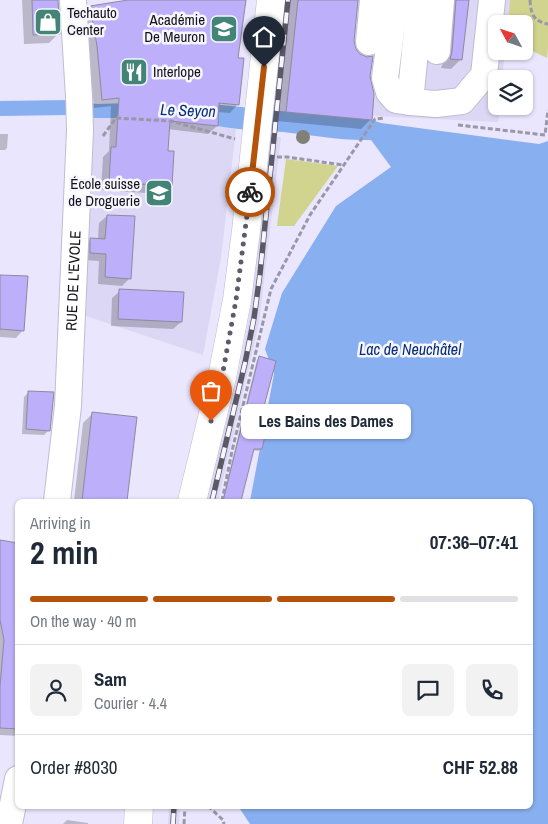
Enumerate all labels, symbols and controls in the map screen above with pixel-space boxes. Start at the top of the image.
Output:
place label: Techauto Center [67,2,117,40]
shop icon: Techauto Center [33,7,63,37]
place label: Académie De Meuron [144,9,205,47]
school or university icon: Académie De Meuron [209,14,239,44]
north arrow [488,15,532,60]
map controls [488,15,533,115]
pin [243,16,285,67]
icon: home [250,23,278,51]
restaurant icon: Interlope [119,57,149,87]
place label: Interlope [153,61,201,82]
button: layers [488,70,533,115]
water label: Le Seyon [160,98,216,122]
courier [225,167,275,217]
place label: École suisse de Droguerie [68,173,140,211]
school or university icon: École suisse de Droguerie [144,178,174,208]
icon: bike [236,178,264,206]
street label: RUE DE L'EVOLE [60,230,86,331]
water label: Lac de Neuchâtel [359,338,462,360]
pin [190,370,232,421]
icon: bag [197,377,225,405]
callout: Les Bains des Dames [241,404,411,438]
text: Les Bains des Dames [259,410,393,432]
text: Arriving in [30,512,91,534]
text: 07:36–07:41 [430,529,518,555]
text: 2 min [30,531,99,574]
text: On the way · 40 m [30,610,136,632]
button: person [30,664,82,716]
button: chat [402,664,454,716]
button: phone [466,664,518,716]
text: Sam [94,666,127,692]
text: Courier · 4.4 [94,692,167,714]
text: Order #8030 [30,754,117,780]
text: CHF 52.88 [443,754,518,780]

